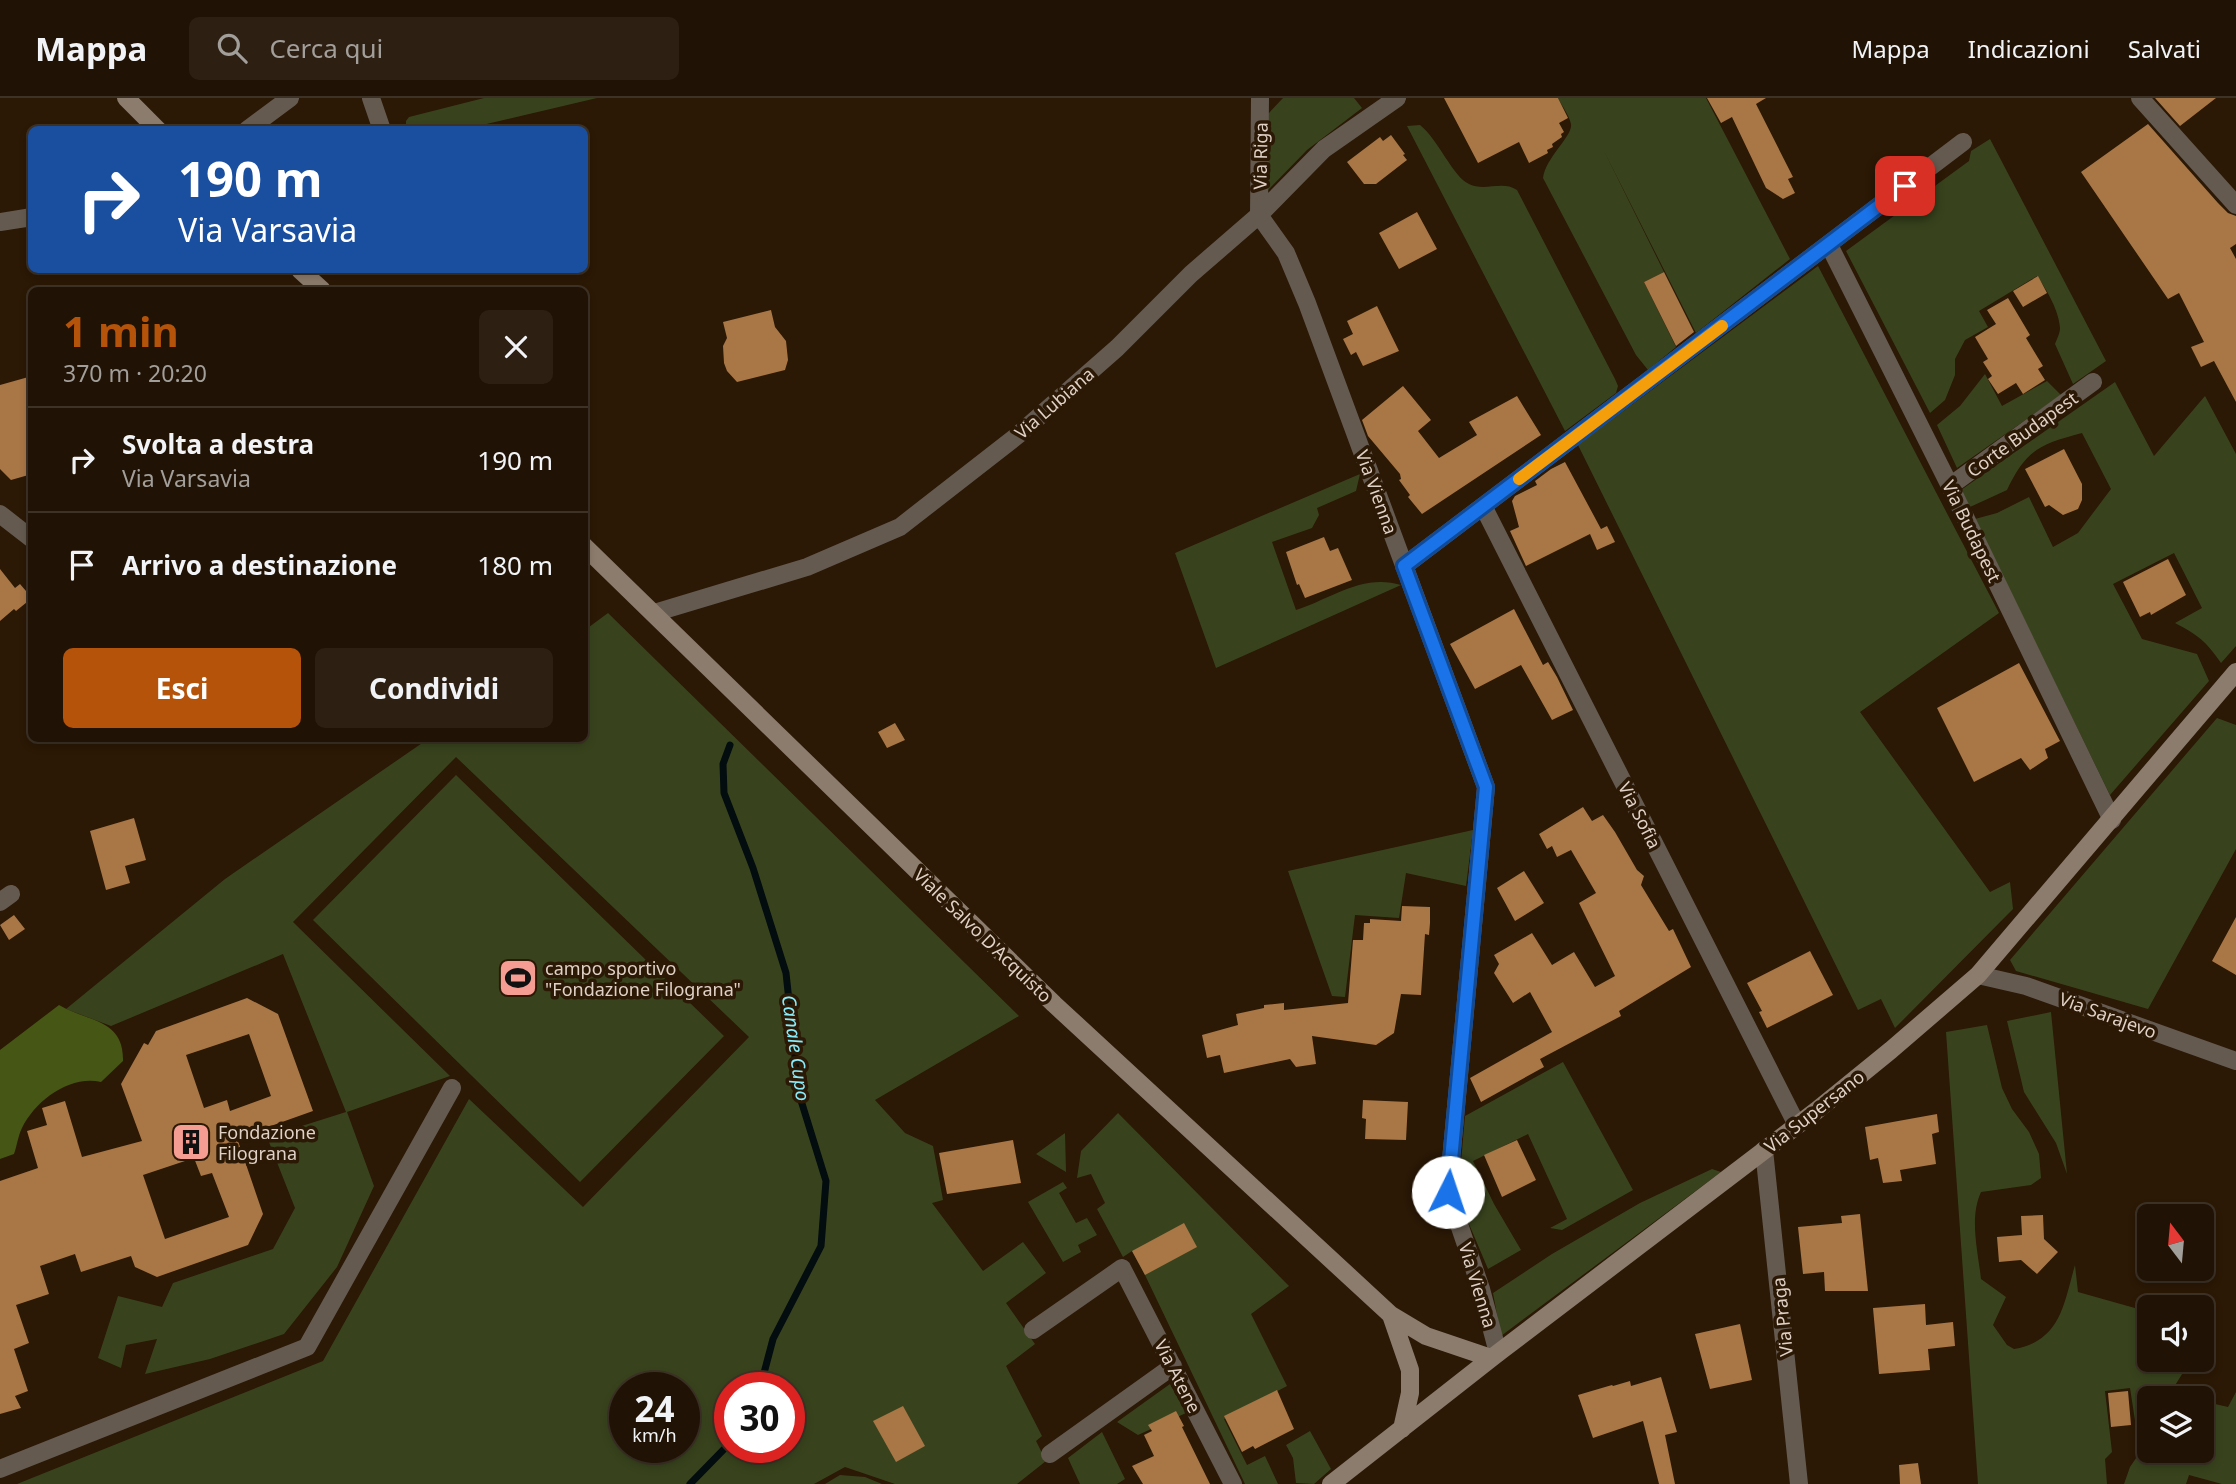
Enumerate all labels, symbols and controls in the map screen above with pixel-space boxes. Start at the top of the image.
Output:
search box [189,17,679,80]
text: Mappa [35,26,147,71]
icon: search [213,29,251,67]
text: Cerca qui [269,30,383,66]
text: Mappa [1852,32,1930,65]
text: Indicazioni [1968,32,2090,65]
text: Salvati [2128,32,2201,65]
street label: Via Riga [1247,122,1273,190]
text: 190 m [178,145,323,211]
icon: right [63,154,154,245]
pin [1875,156,1935,216]
icon: arrive [1886,167,1924,205]
text: Via Varsavia [178,208,357,251]
text: 1 min [63,302,179,359]
button: close [479,310,553,384]
text: 370 m · 20:20 [63,357,207,389]
street label: Via Lubiana [1009,362,1099,444]
street label: Corte Budapest [1962,385,2083,482]
text: Svolta a destra [122,426,314,462]
icon: right [63,441,101,479]
text: 190 m [477,442,553,478]
street label: Via Vienna [1351,446,1403,538]
text: Via Varsavia [122,462,251,494]
street label: Via Budapest [1937,476,2007,586]
icon: arrive [63,546,101,584]
text: Arrivo a destinazione [122,547,397,583]
text: 180 m [477,547,553,583]
button: Esci [63,648,301,728]
button: Condividi [315,648,553,728]
street label: Via Sofia [1613,778,1667,852]
street label: Viale Salvo D'Acquisto [909,863,1057,1007]
place label: campo sportivo "Fondazione Filograna" [545,956,741,1001]
sports icon: campo sportivo "Fondazione Filograna" [497,957,539,999]
street label: Via Sarajevo [2056,986,2160,1044]
water label: Canale Cupo [776,993,816,1103]
street label: Via Supersano [1759,1064,1869,1158]
place label: Fondazione Filograna [218,1120,316,1165]
building icon: Fondazione Filograna [170,1121,212,1163]
position arrow [1411,1155,1485,1229]
north arrow [2137,1204,2214,1281]
map controls [2137,1204,2214,1463]
street label: Via Vienna [1454,1239,1502,1331]
street label: Via Praga [1766,1276,1798,1358]
button: sound [2137,1295,2214,1372]
street label: Via Atene [1149,1335,1207,1417]
speed limit sign: 30 [714,1372,805,1463]
text: 24 [634,1385,675,1432]
button: layers [2137,1386,2214,1463]
text: km/h [632,1423,677,1447]

